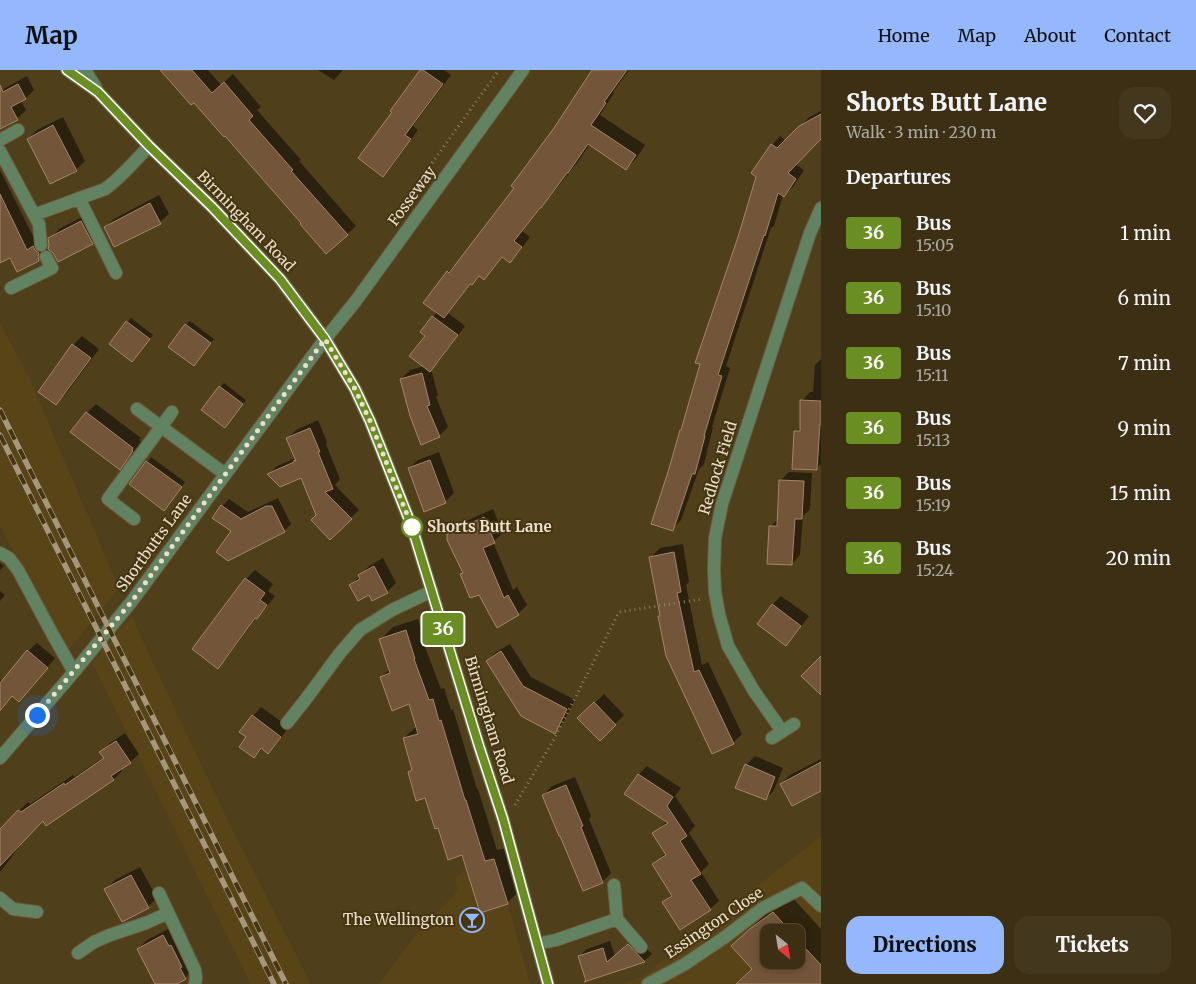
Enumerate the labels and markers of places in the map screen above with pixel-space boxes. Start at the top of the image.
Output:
marker: Shorts Butt Lane [401,516,423,538]
place label: Shorts Butt Lane [427,517,552,536]
bar icon: The Wellington [459,907,485,933]
place label: The Wellington [343,910,454,929]

